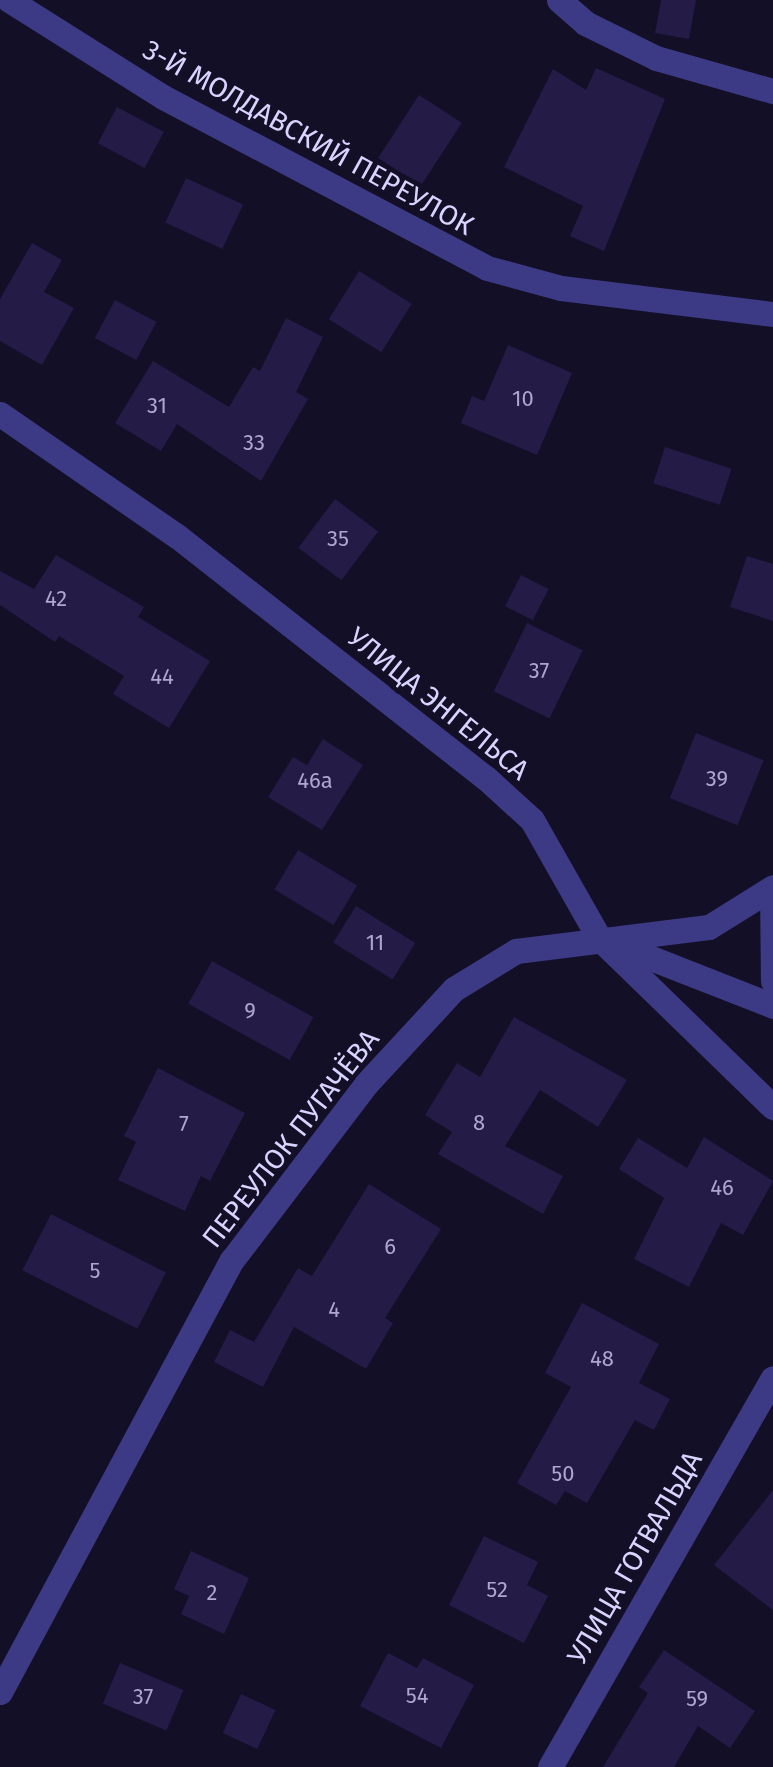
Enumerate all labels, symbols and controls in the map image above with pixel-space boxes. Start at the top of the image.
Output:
street label: 3-Й МОЛДАВСКИЙ ПЕРЕУЛОК [137,33,479,243]
house number: 10 [512,386,534,412]
house number: 31 [147,393,167,419]
house number: 33 [243,430,265,456]
house number: 35 [327,526,349,552]
house number: 42 [45,586,67,612]
street label: УЛИЦА ЭНГЕЛЬСА [341,621,535,787]
house number: 37 [529,658,549,684]
house number: 44 [150,664,174,690]
house number: 39 [706,766,728,792]
house number: 46а [297,768,333,794]
house number: 11 [366,930,384,956]
house number: 9 [244,998,256,1024]
street label: ПЕРЕУЛОК ПУГАЧЁВА [196,1023,386,1255]
house number: 8 [473,1110,485,1136]
house number: 7 [179,1111,189,1137]
house number: 46 [710,1175,734,1201]
house number: 6 [384,1234,396,1260]
house number: 5 [89,1258,101,1284]
house number: 4 [328,1297,340,1323]
house number: 48 [590,1346,614,1372]
street label: УЛИЦА ГОТВАЛЬДА [560,1446,710,1670]
house number: 50 [551,1461,575,1487]
house number: 52 [486,1577,508,1603]
house number: 2 [207,1580,217,1606]
house number: 54 [406,1683,428,1709]
house number: 37 [133,1684,153,1710]
house number: 59 [686,1686,708,1712]

